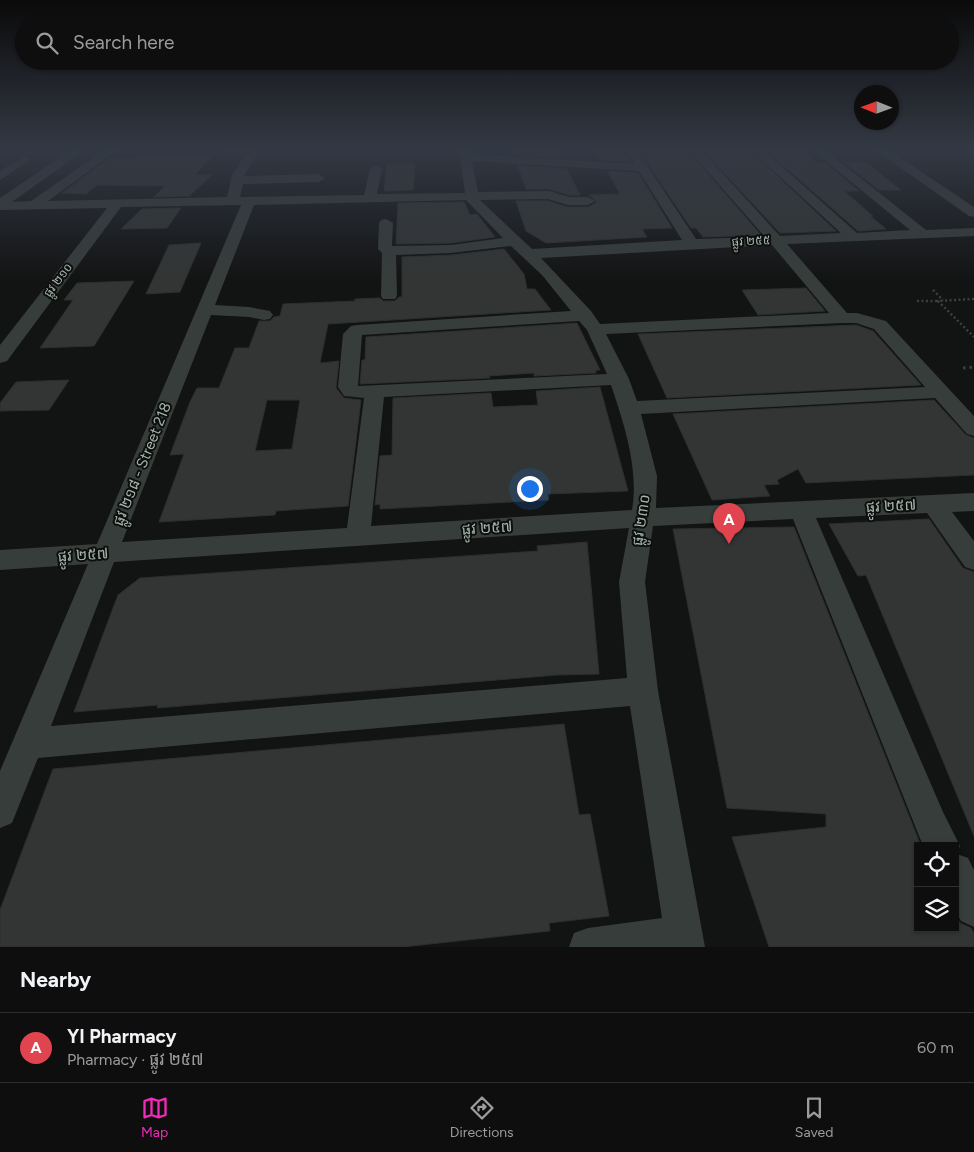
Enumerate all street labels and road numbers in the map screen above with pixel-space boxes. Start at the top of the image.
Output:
street label: ផ្លូវ ២៥៥ [731,233,771,253]
street label: ផ្លូវ ២១០ [41,260,78,302]
street label: ផ្លូវ ២១៨ - Street 218 [109,400,179,530]
street label: ផ្លូវ ២៣០ [628,493,658,548]
street label: ផ្លូវ ២៥៧ [865,496,917,521]
street label: ផ្លូវ ២៥៧ [461,517,513,543]
street label: ផ្លូវ ២៥៧ [57,544,109,570]

